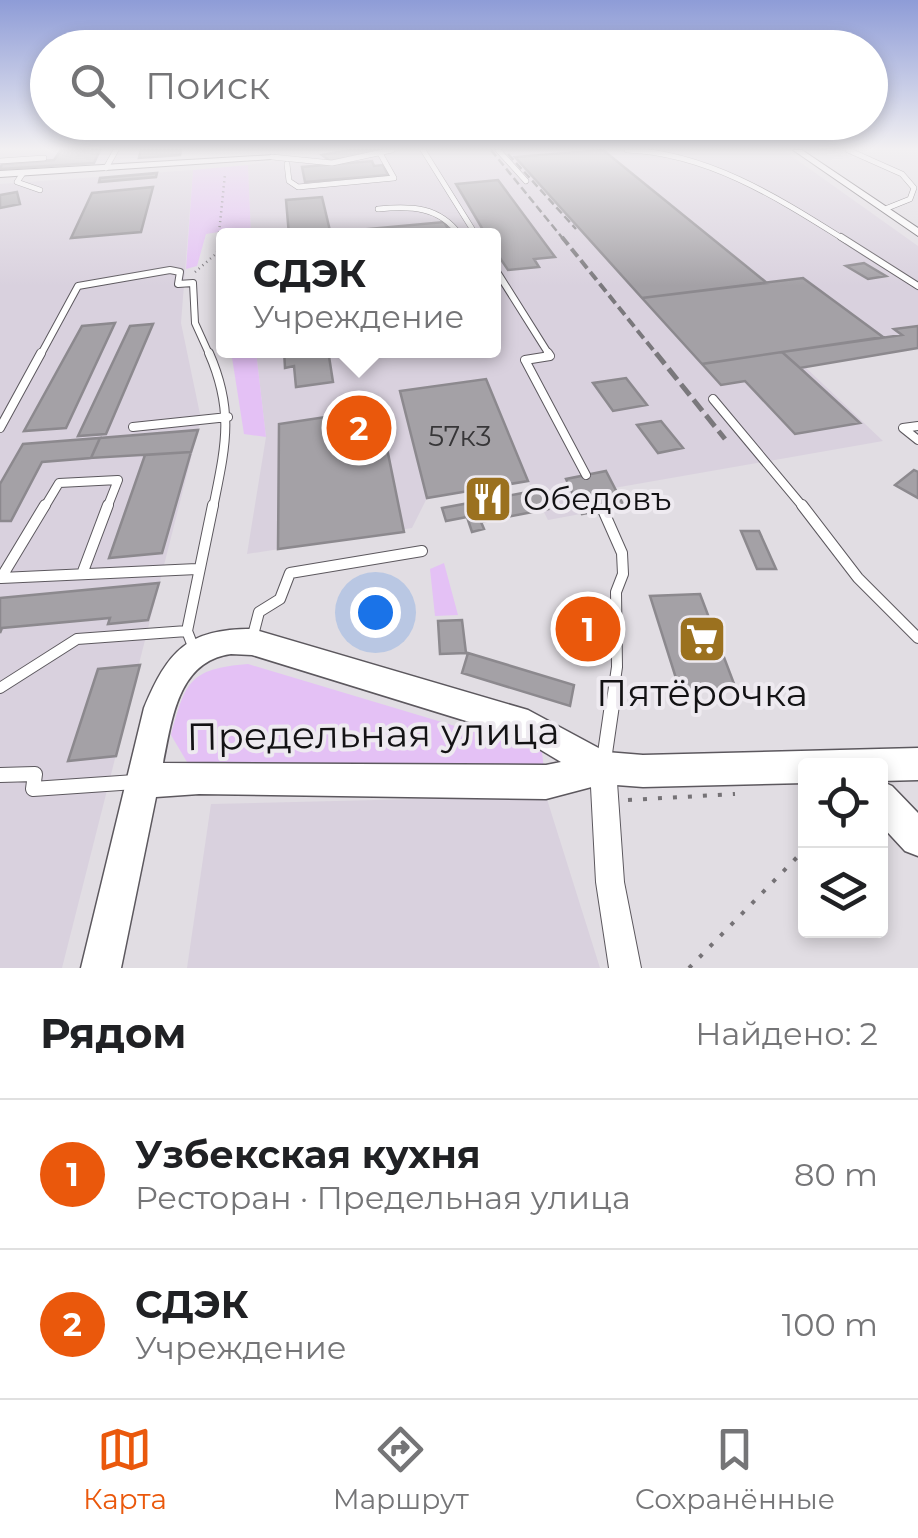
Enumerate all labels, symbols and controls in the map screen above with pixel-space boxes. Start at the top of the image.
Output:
search box [30,30,888,140]
icon: search [65,58,120,113]
text: Поиск [145,62,270,109]
popup [216,228,501,358]
text: СДЭК [253,250,366,297]
text: Учреждение [253,297,464,336]
pin: 2 [326,390,392,466]
house number: 57к3 [428,419,492,453]
restaurant icon: Обедовъ [462,473,514,525]
place label: Обедовъ [523,479,671,518]
your location [350,587,401,638]
pin: 1 [556,592,620,666]
supermarket icon: Пятёрочка [676,613,728,665]
place label: Пятёрочка [596,669,808,716]
street label: Предельная улица [186,707,560,760]
map controls [798,758,888,938]
button: locate [798,758,888,848]
button: layers [798,848,888,938]
text: Рядом [40,1007,187,1059]
text: Найдено: 2 [695,1014,878,1053]
text: Узбекская кухня [135,1131,481,1178]
text: 1 [66,1155,79,1194]
text: 80 m [794,1155,878,1194]
text: Ресторан · Предельная улица [135,1178,631,1217]
text: СДЭК [135,1281,249,1328]
text: 2 [63,1305,82,1344]
text: 100 m [782,1305,878,1344]
text: Учреждение [135,1328,347,1367]
tab: Карта [83,1422,167,1516]
tab: Маршрут [333,1422,469,1516]
tab: Сохранённые [635,1422,835,1516]

